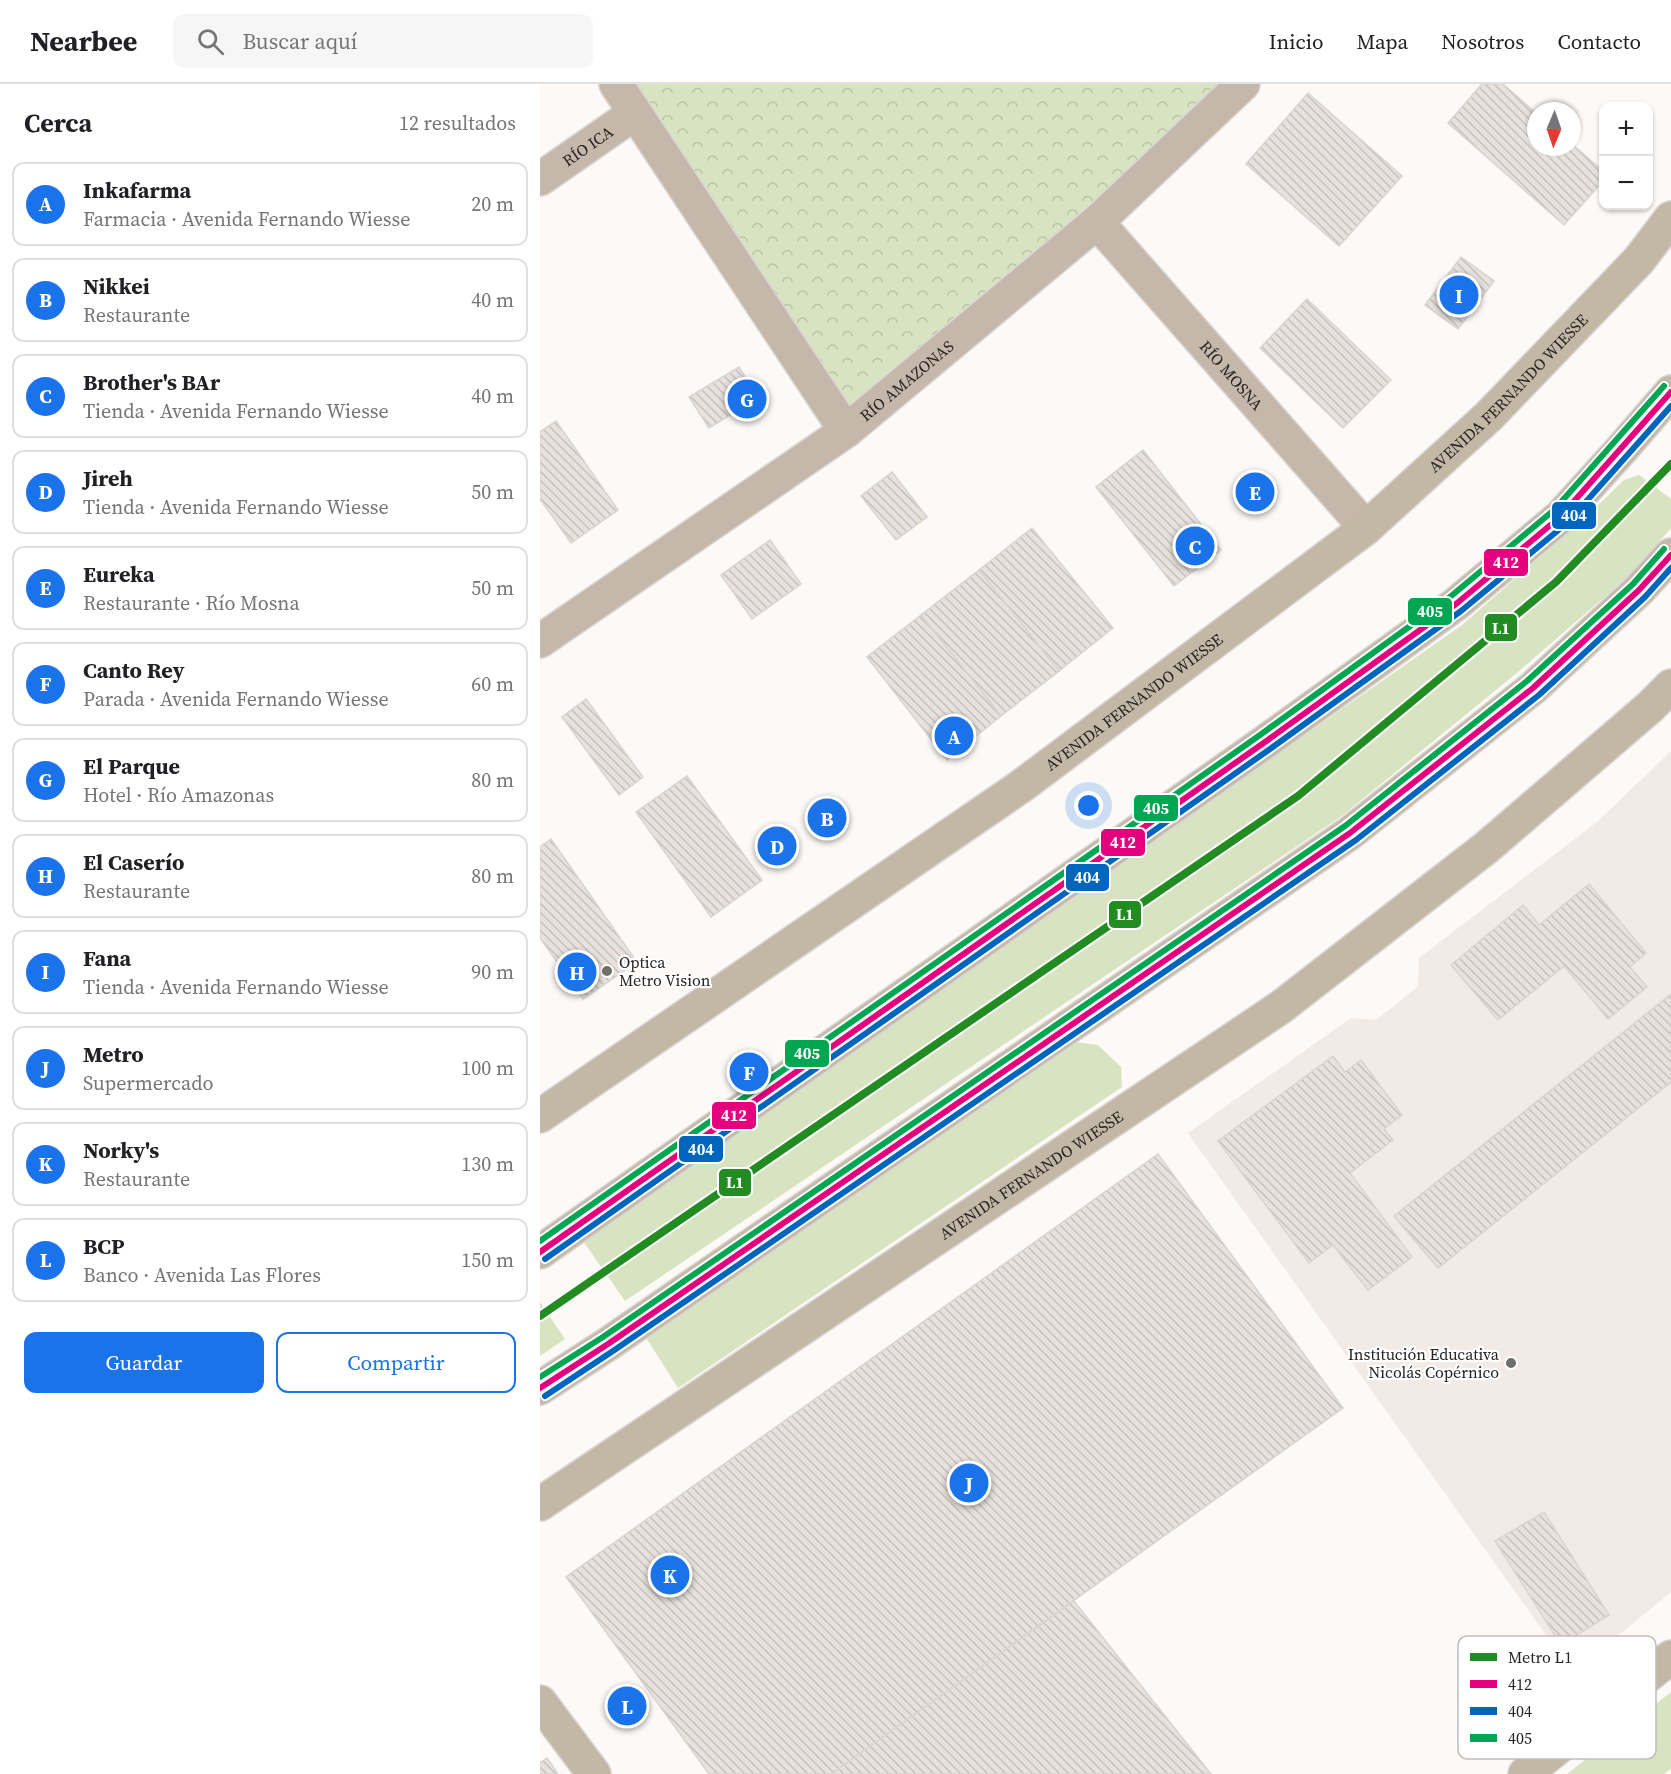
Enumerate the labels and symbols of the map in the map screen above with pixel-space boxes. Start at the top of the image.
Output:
north arrow [1527,102,1581,156]
street label: RÍO ICA [558,120,618,171]
pin: I [1440,272,1478,318]
street label: AVENIDA FERNANDO WIESSE [1423,309,1593,477]
street label: RÍO AMAZONAS [855,335,958,426]
street label: RÍO MOSNA [1195,336,1269,415]
pin: G [728,376,766,422]
pin: E [1236,470,1274,514]
line badge: 404 [1551,501,1597,530]
text: 404 [1561,504,1587,526]
pin: C [1176,524,1214,568]
line badge: 412 [1483,548,1529,577]
text: 412 [1493,551,1519,573]
line badge: 405 [1407,597,1453,626]
text: 405 [1417,600,1443,622]
line badge: L1 [1484,613,1518,642]
text: L1 [1492,617,1510,639]
street label: AVENIDA FERNANDO WIESSE [1040,628,1227,776]
pin: A [934,714,974,758]
your location [1074,791,1103,820]
line badge: 405 [1133,794,1179,822]
pin: B [808,796,846,840]
text: 405 [1143,797,1169,819]
pin: D [758,824,796,868]
line badge: 412 [1100,828,1146,857]
text: 412 [1110,831,1136,853]
line badge: 404 [1065,863,1110,892]
text: 404 [1074,866,1100,888]
line badge: L1 [1108,900,1142,929]
text: L1 [1116,903,1134,925]
pin: H [558,950,597,994]
place label: Optica Metro Vision [619,951,711,991]
marker: Optica Metro Vision [600,964,614,978]
line badge: 405 [784,1039,830,1068]
text: 405 [794,1042,820,1064]
pin: F [730,1050,768,1094]
line badge: 412 [711,1101,757,1130]
text: 412 [721,1104,747,1126]
street label: AVENIDA FERNANDO WIESSE [935,1105,1127,1244]
line badge: 404 [678,1135,724,1163]
text: 404 [688,1138,714,1160]
line badge: L1 [718,1168,752,1197]
text: L1 [726,1171,744,1193]
place label: Institución Educativa Nicolás Copérnico [1348,1343,1500,1383]
marker: Institución Educativa Nicolás Copérnico [1504,1356,1518,1370]
pin: J [950,1460,988,1506]
pin: K [650,1552,690,1598]
legend [1458,1636,1656,1759]
text: Metro L1 [1508,1646,1572,1668]
text: 412 [1508,1673,1532,1695]
pin: L [608,1684,646,1728]
text: 404 [1508,1700,1532,1722]
text: 405 [1508,1727,1532,1749]

